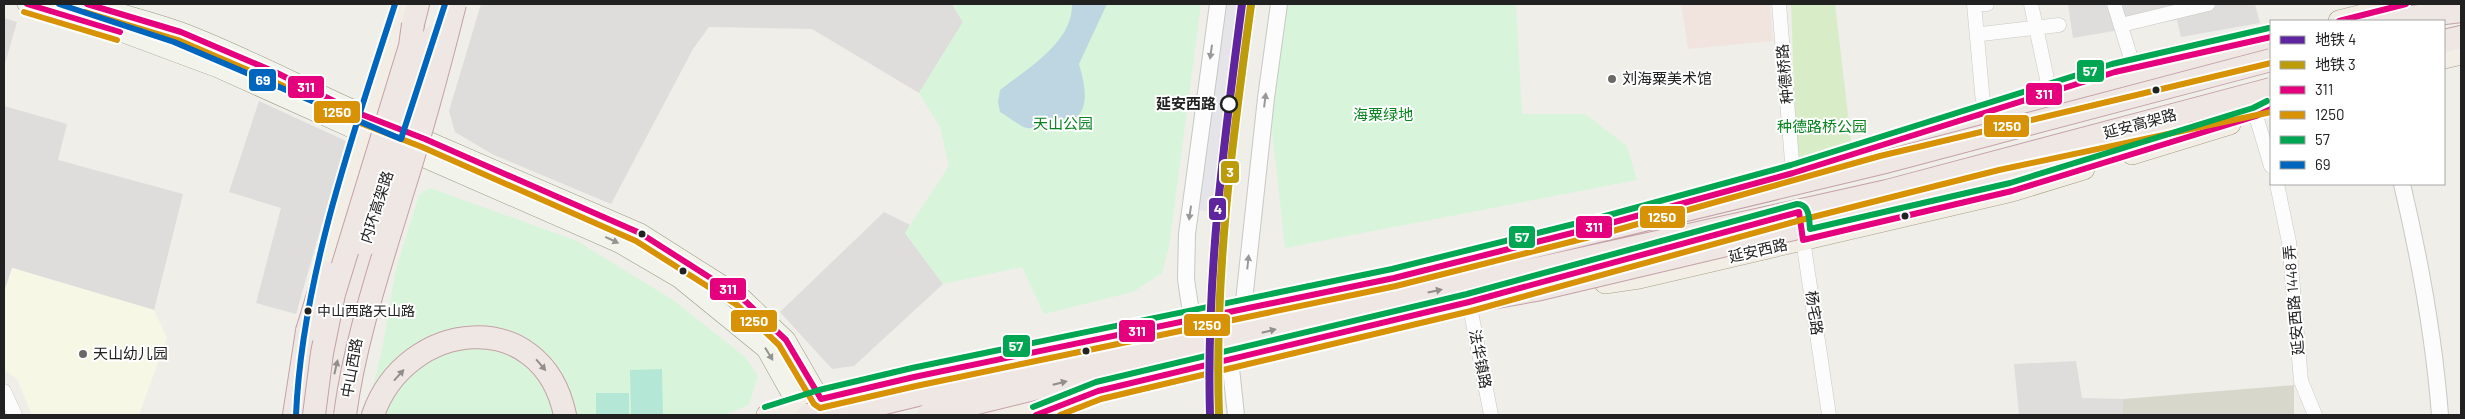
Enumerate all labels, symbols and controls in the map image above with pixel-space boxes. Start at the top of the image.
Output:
legend [2270,20,2445,185]
text: 地铁 4 [2315,30,2356,48]
street label: 种德桥路 [1772,43,1796,105]
one-way arrow [1207,44,1215,60]
text: 地铁 3 [2315,55,2356,73]
line badge: 57 [2076,59,2105,83]
text: 57 [2083,62,2097,79]
line badge: 69 [248,68,277,92]
place label: 刘海粟美术馆 [1622,69,1712,87]
text: 69 [256,71,270,88]
marker: 刘海粟美术馆 [1606,73,1618,85]
line badge: 311 [287,75,325,99]
text: 311 [297,78,315,95]
text: 311 [2315,80,2333,98]
line badge: 311 [2025,82,2063,106]
text: 311 [2035,85,2053,102]
unlabelled marker [2151,85,2161,95]
one-way arrow [1261,92,1269,108]
place label: 延安西路 [1156,94,1216,112]
marker: 延安西路 [1220,95,1238,113]
line badge: 1250 [313,100,361,124]
text: 1250 [323,103,351,120]
park label: 海粟绿地 [1353,105,1413,123]
street label: 延安高架路 [2101,105,2178,141]
text: 1250 [2315,105,2344,123]
park label: 天山公园 [1033,114,1093,132]
line badge: 1250 [1983,114,2030,138]
park label: 种德路桥公园 [1777,117,1867,135]
text: 1250 [1993,117,2021,134]
text: 57 [2315,130,2330,148]
text: 69 [2315,155,2331,173]
line badge: 3 [1220,160,1240,184]
text: 3 [1226,163,1234,180]
street label: 内环高架路 [356,168,396,245]
line badge: 4 [1208,197,1227,221]
text: 4 [1214,200,1222,217]
one-way arrow [1185,205,1193,221]
line badge: 1250 [1639,205,1686,229]
text: 1250 [1648,208,1676,225]
unlabelled marker [1900,211,1910,221]
line badge: 311 [1575,215,1613,239]
text: 311 [1585,218,1603,235]
line badge: 57 [1508,225,1536,249]
text: 57 [1515,228,1529,245]
unlabelled marker [637,229,647,239]
street label: 延安西路 [1727,235,1789,266]
one-way arrow [605,237,619,245]
street label: 延安西路 1448 弄 [2279,244,2307,356]
one-way arrow [1245,254,1253,270]
unlabelled marker [678,266,688,276]
line badge: 311 [709,277,747,301]
text: 311 [719,280,737,297]
one-way arrow [1427,287,1442,295]
street label: 杨宅路 [1803,289,1827,336]
place label: 中山西路天山路 [317,302,415,319]
marker: 中山西路天山路 [303,306,313,316]
line badge: 1250 [730,309,778,333]
text: 1250 [740,312,768,329]
line badge: 1250 [1183,313,1231,337]
text: 1250 [1193,316,1221,333]
line badge: 311 [1118,319,1156,343]
text: 311 [1128,322,1146,339]
one-way arrow [1261,327,1276,335]
street label: 法华镇路 [1466,328,1496,390]
line badge: 57 [1002,334,1031,358]
street label: 中山西路 [337,337,365,399]
text: 57 [1009,337,1023,354]
place label: 天山幼儿园 [93,344,168,362]
unlabelled marker [1081,346,1091,356]
one-way arrow [764,347,773,361]
marker: 天山幼儿园 [77,348,89,360]
one-way arrow [332,359,340,375]
one-way arrow [535,359,547,371]
one-way arrow [393,368,404,381]
one-way arrow [1053,378,1068,386]

